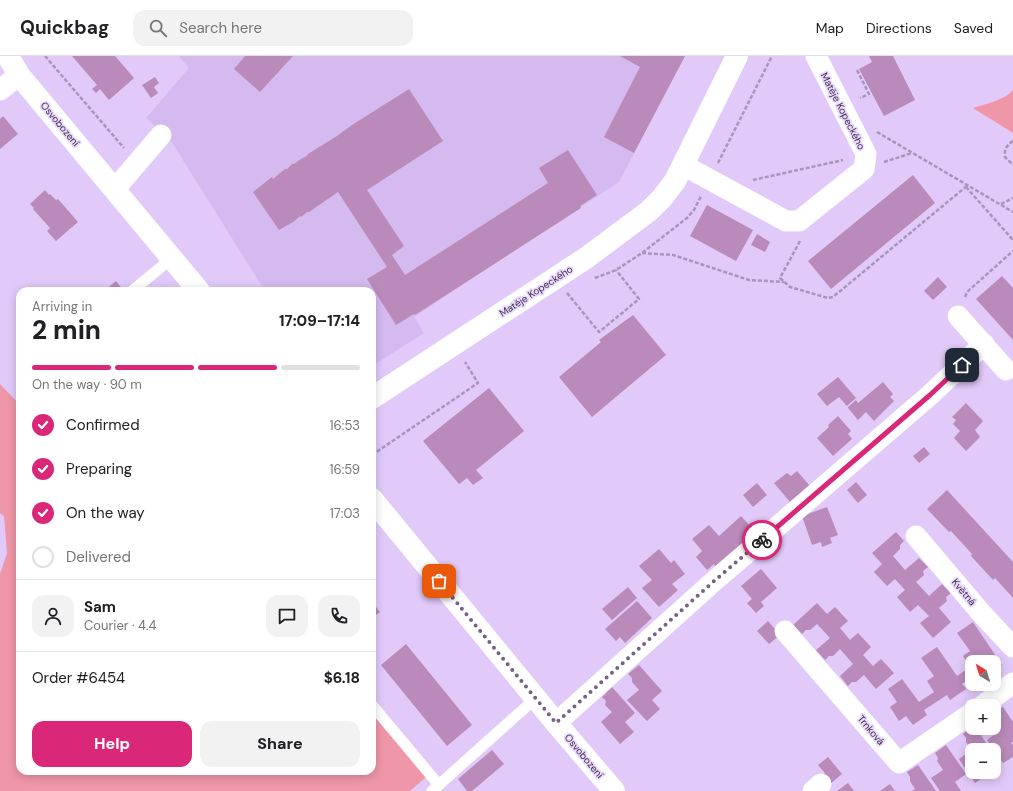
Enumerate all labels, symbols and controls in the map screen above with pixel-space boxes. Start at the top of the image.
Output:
search box [133,10,413,46]
text: Quickbag [20,15,109,40]
icon: search [147,17,169,39]
text: Search here [179,18,262,38]
text: Map [816,19,844,37]
text: Directions [866,19,932,37]
text: Saved [954,19,993,37]
street label: Matěje Kopeckého [818,70,868,152]
street label: Osvobození [38,99,83,149]
street label: Matěje Kopeckého [497,262,575,320]
text: Arriving in [32,298,92,315]
text: 17:09–17:14 [279,311,360,331]
text: 2 min [32,313,101,347]
pin [945,348,979,382]
icon: home [951,354,973,376]
text: On the way · 90 m [32,376,142,393]
icon: check [32,414,54,436]
text: Confirmed [66,415,140,435]
text: 16:53 [330,417,360,434]
icon: check [32,458,54,480]
text: Preparing [66,459,132,479]
text: 16:59 [329,461,360,478]
icon: check [32,502,54,524]
text: On the way [66,503,145,523]
text: 17:03 [330,505,360,522]
courier [742,520,782,560]
icon: bike [751,529,773,551]
text: Delivered [66,547,131,567]
pin [422,564,456,598]
icon: bag [428,570,450,592]
street label: Květná [949,576,979,608]
button: person [32,595,74,637]
button: chat [266,595,308,637]
button: phone [318,595,360,637]
text: Sam [84,597,116,617]
text: Courier · 4.4 [84,617,156,634]
north arrow [965,655,1001,691]
map controls [965,655,1001,779]
text: Order #6454 [32,668,125,688]
text: $6.18 [324,668,360,688]
button: + [965,699,1001,735]
street label: Trnková [855,712,887,748]
button: Help [32,721,192,767]
button: Share [200,721,360,767]
street label: Osvobození [562,731,607,781]
button: − [965,743,1001,779]

